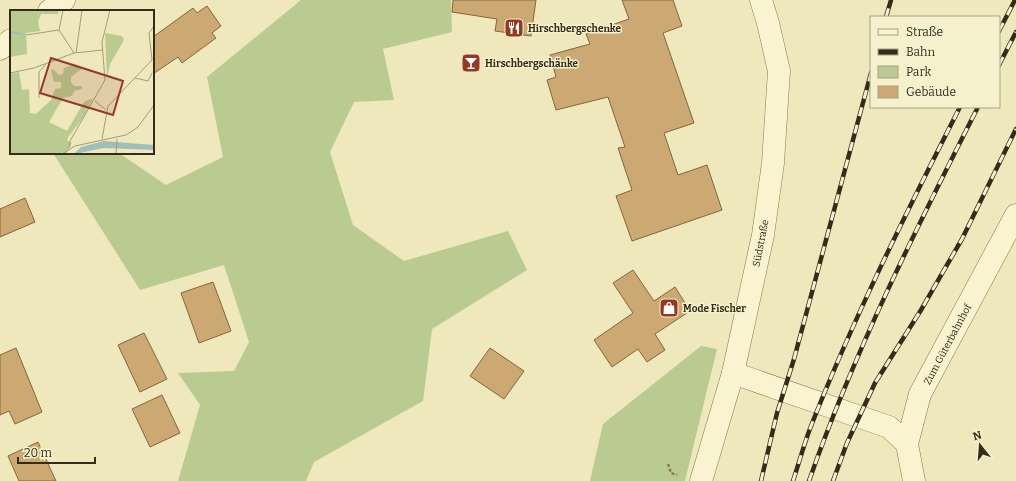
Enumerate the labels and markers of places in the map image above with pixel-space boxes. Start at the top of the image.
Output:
restaurant icon: Hirschbergschenke [503,17,525,39]
place label: Hirschbergschenke [528,23,621,35]
bar icon: Hirschbergschänke [460,52,482,74]
place label: Hirschbergschänke [485,58,579,70]
shop icon: Mode Fischer [658,297,680,319]
place label: Mode Fischer [683,303,746,315]

